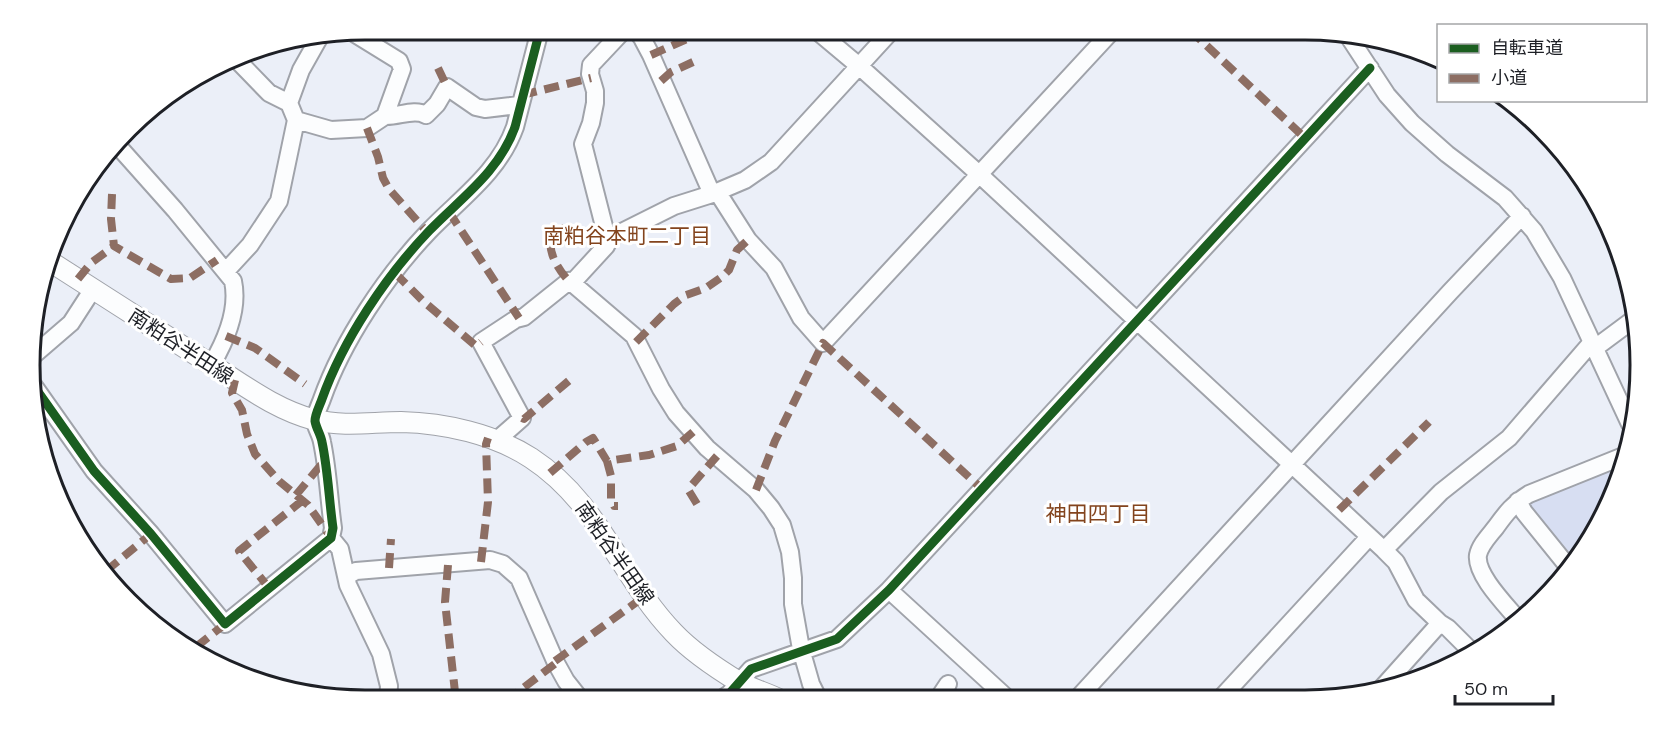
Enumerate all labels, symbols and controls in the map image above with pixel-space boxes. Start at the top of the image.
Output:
legend [1437,24,1647,102]
text: 自転車道 [1491,36,1563,60]
text: 小道 [1491,66,1527,90]
district label: 南粕谷本町二丁目 [543,222,711,250]
street label: 南粕谷半田線 [124,302,238,390]
street label: 南粕谷半田線 [570,496,660,610]
district label: 神田四丁目 [1046,500,1151,528]
scale bar [1455,668,1552,706]
text: 50 m [1464,677,1508,701]

